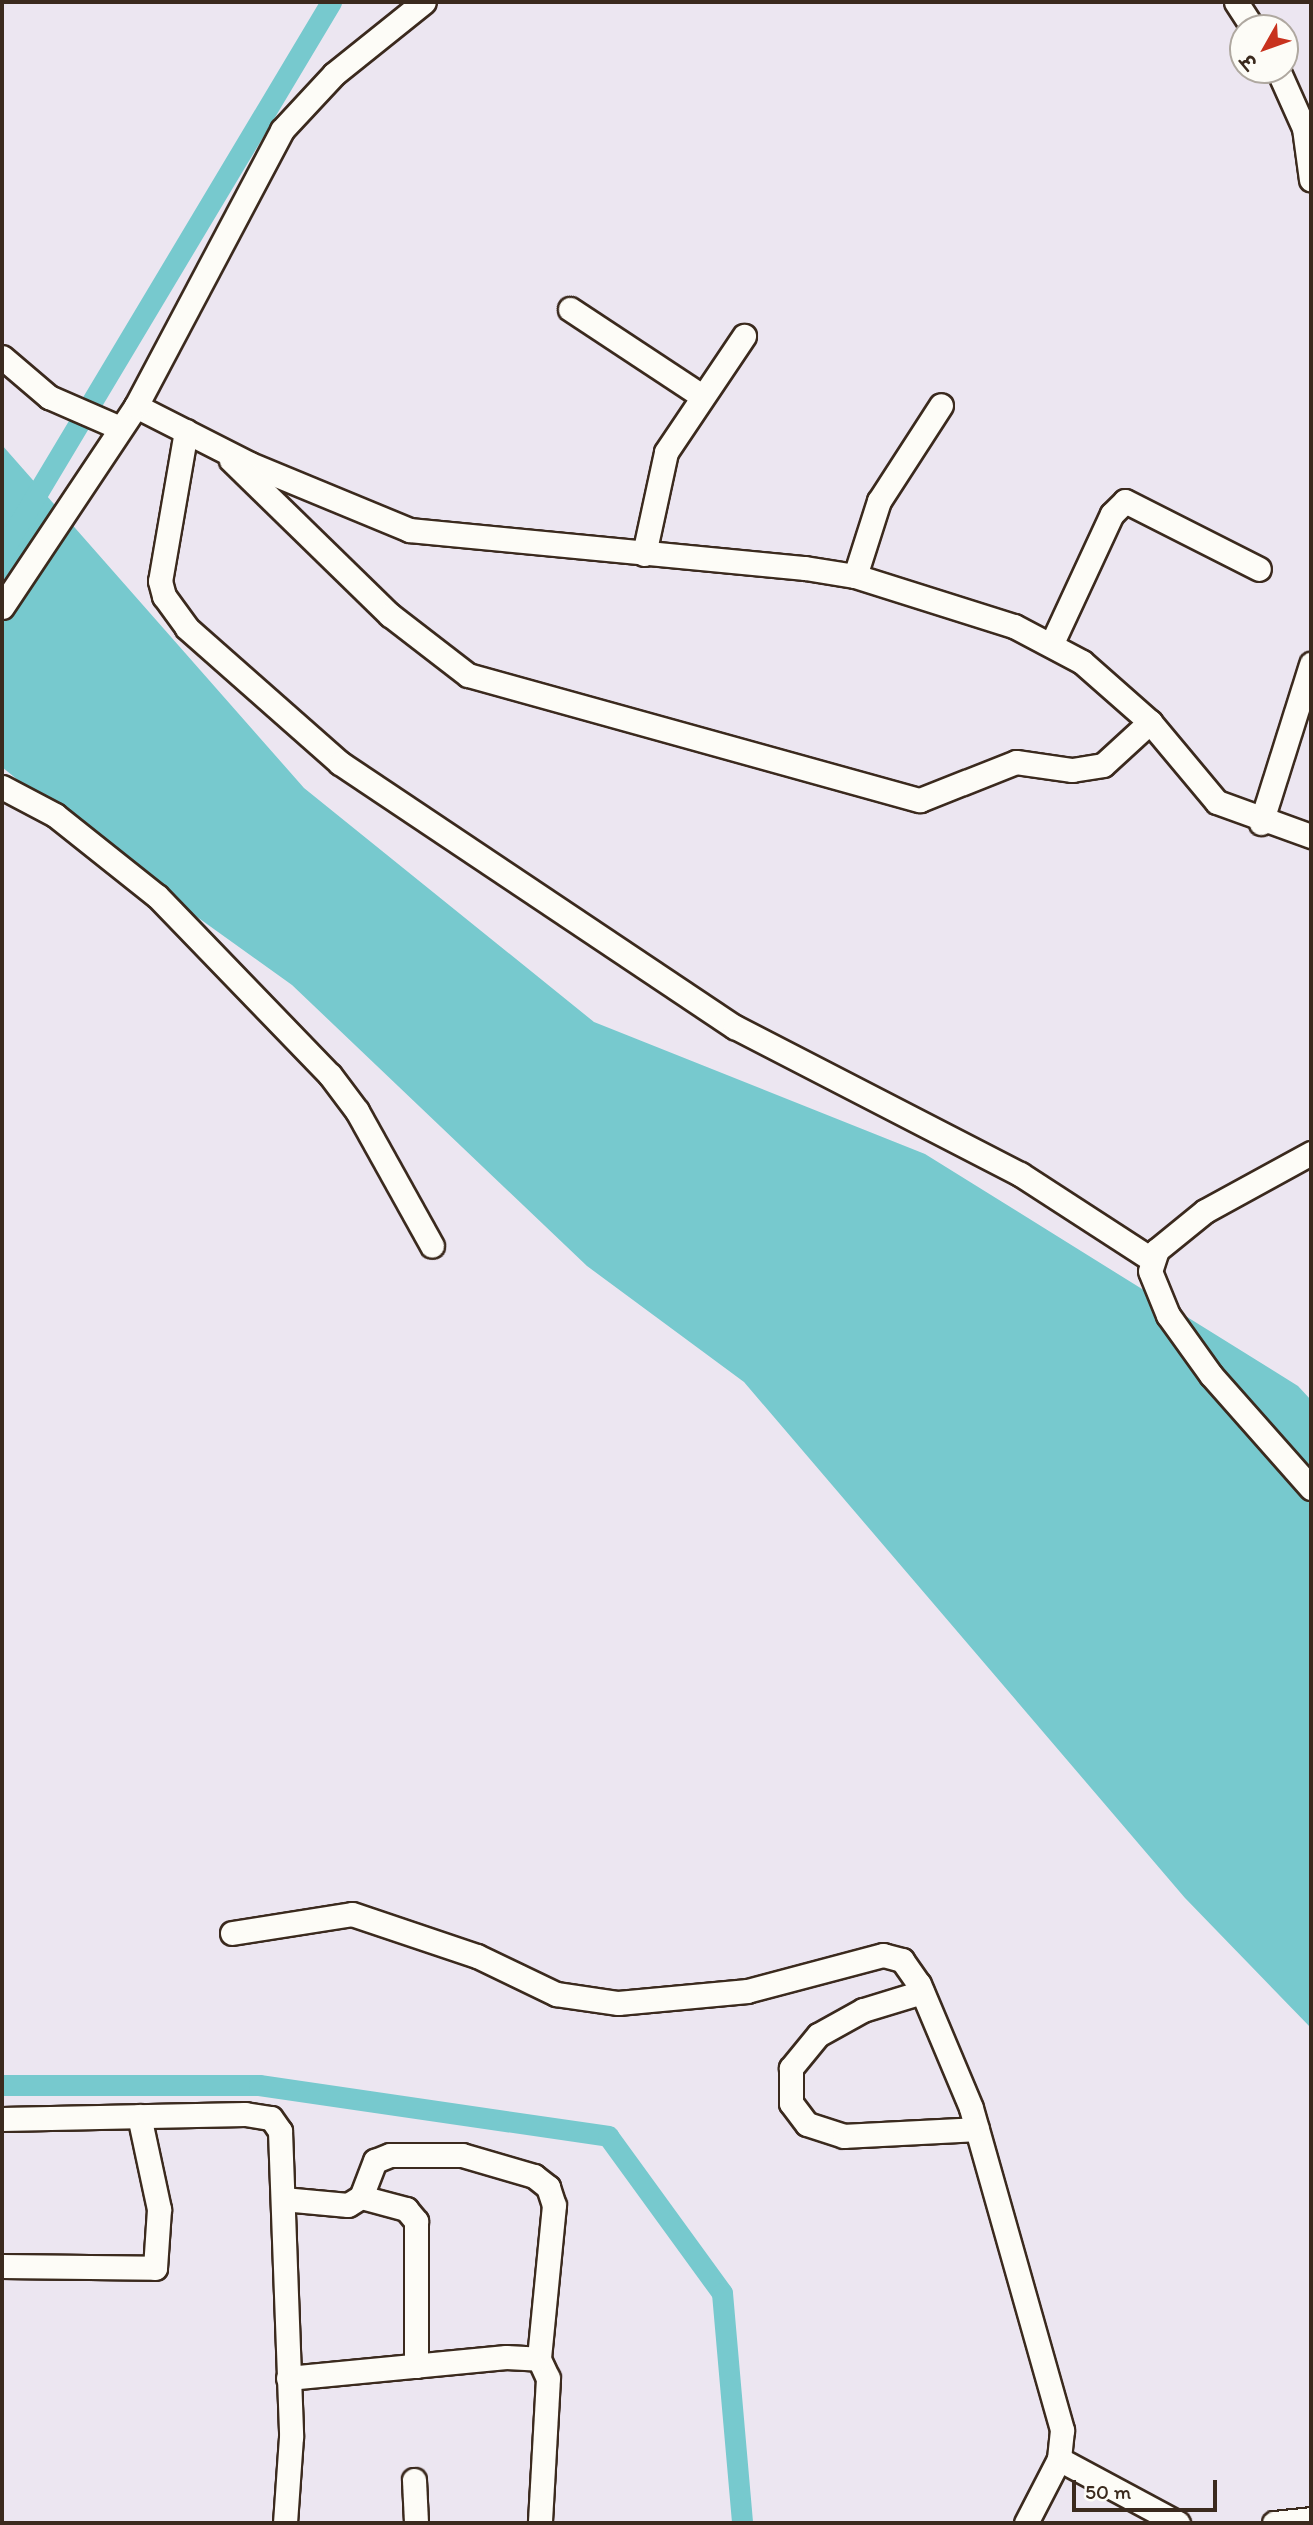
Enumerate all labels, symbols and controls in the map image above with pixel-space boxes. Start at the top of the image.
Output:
north arrow [1229,14,1299,84]
text: उ [1236,49,1262,74]
scale bar [1075,2466,1220,2510]
text: 50 m [1085,2479,1131,2504]

